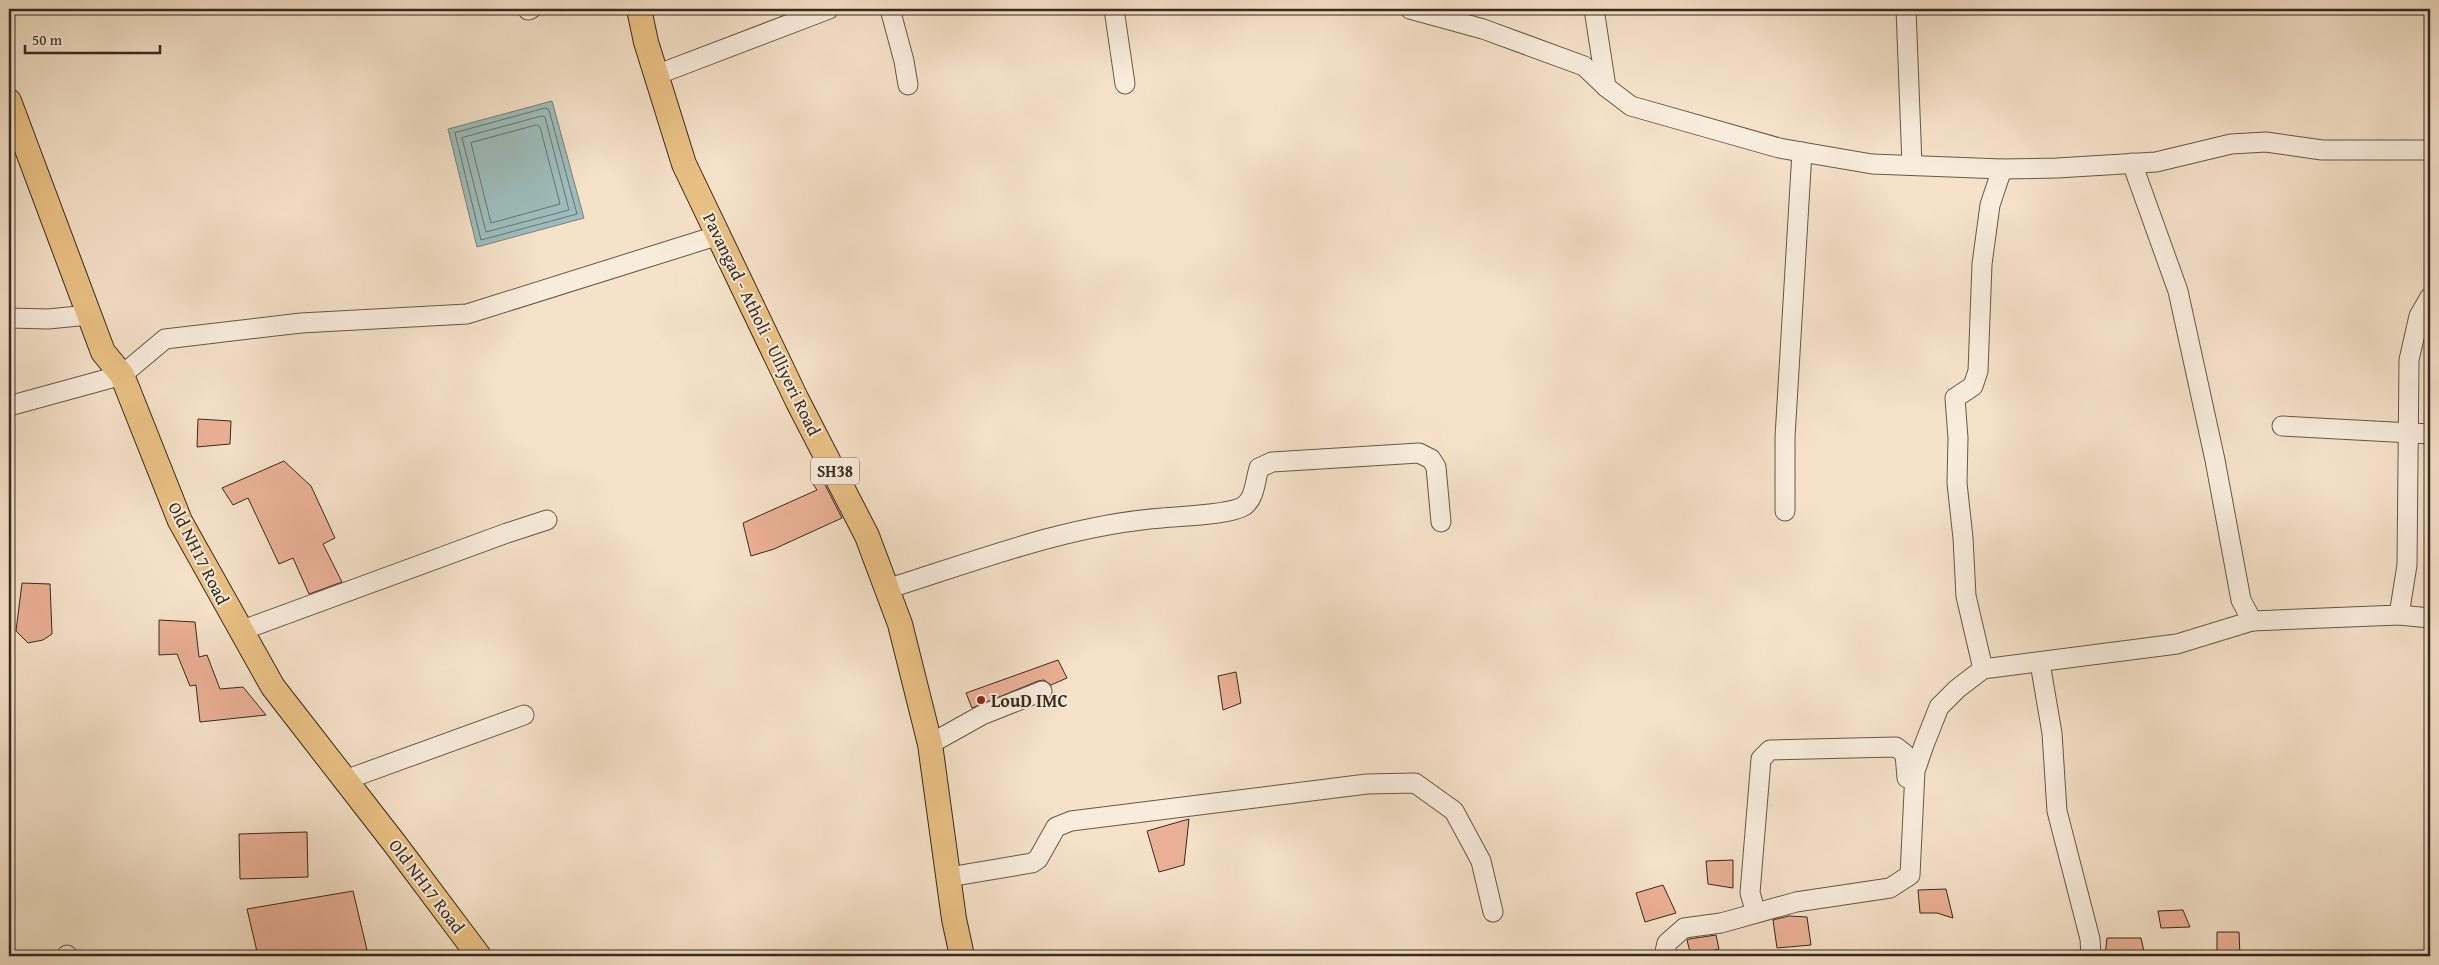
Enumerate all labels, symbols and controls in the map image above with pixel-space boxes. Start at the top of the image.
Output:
scale bar [25,22,160,54]
text: 50 m [32,29,63,50]
street label: Pavangad - Atholi - Ulliyeri Road [696,208,828,440]
road number: SH38 [811,458,859,484]
street label: Old NH17 Road [161,497,237,609]
place label: LouD IMC [991,687,1068,714]
marker: LouD IMC [975,694,987,706]
street label: Old NH17 Road [382,833,472,939]

